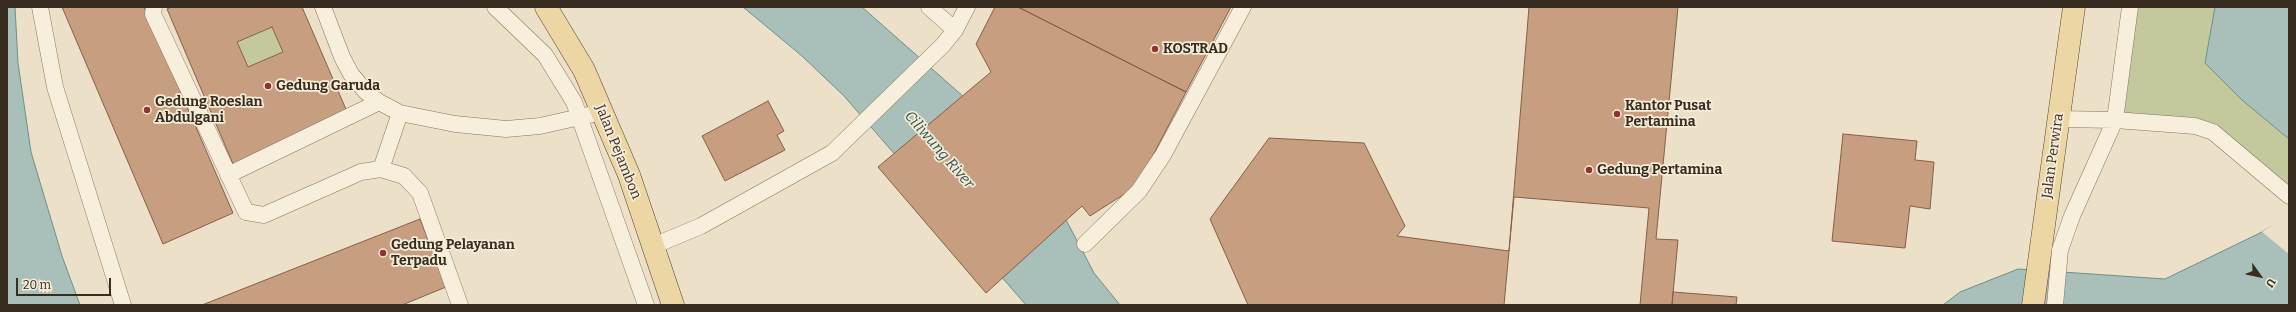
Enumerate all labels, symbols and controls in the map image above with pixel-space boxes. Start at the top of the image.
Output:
place label: KOSTRAD [1163,41,1228,57]
marker: KOSTRAD [1150,44,1160,54]
place label: Gedung Garuda [276,78,380,94]
marker: Gedung Garuda [263,81,273,91]
place label: Gedung Roeslan Abdulgani [155,94,262,126]
place label: Kantor Pusat Pertamina [1625,98,1712,130]
street label: Jalan Pejambon [591,102,645,202]
marker: Gedung Roeslan Abdulgani [142,105,152,115]
water label: Ciliwung River [900,108,978,192]
marker: Kantor Pusat Pertamina [1612,109,1622,119]
street label: Jalan Perwira [2039,112,2067,200]
place label: Gedung Pertamina [1597,162,1722,178]
marker: Gedung Pertamina [1584,165,1594,175]
place label: Gedung Pelayanan Terpadu [391,237,515,270]
marker: Gedung Pelayanan Terpadu [378,248,388,258]
north arrow [2240,256,2280,296]
scale bar [18,270,113,296]
text: U [2263,276,2278,290]
text: 20 m [23,278,51,292]

